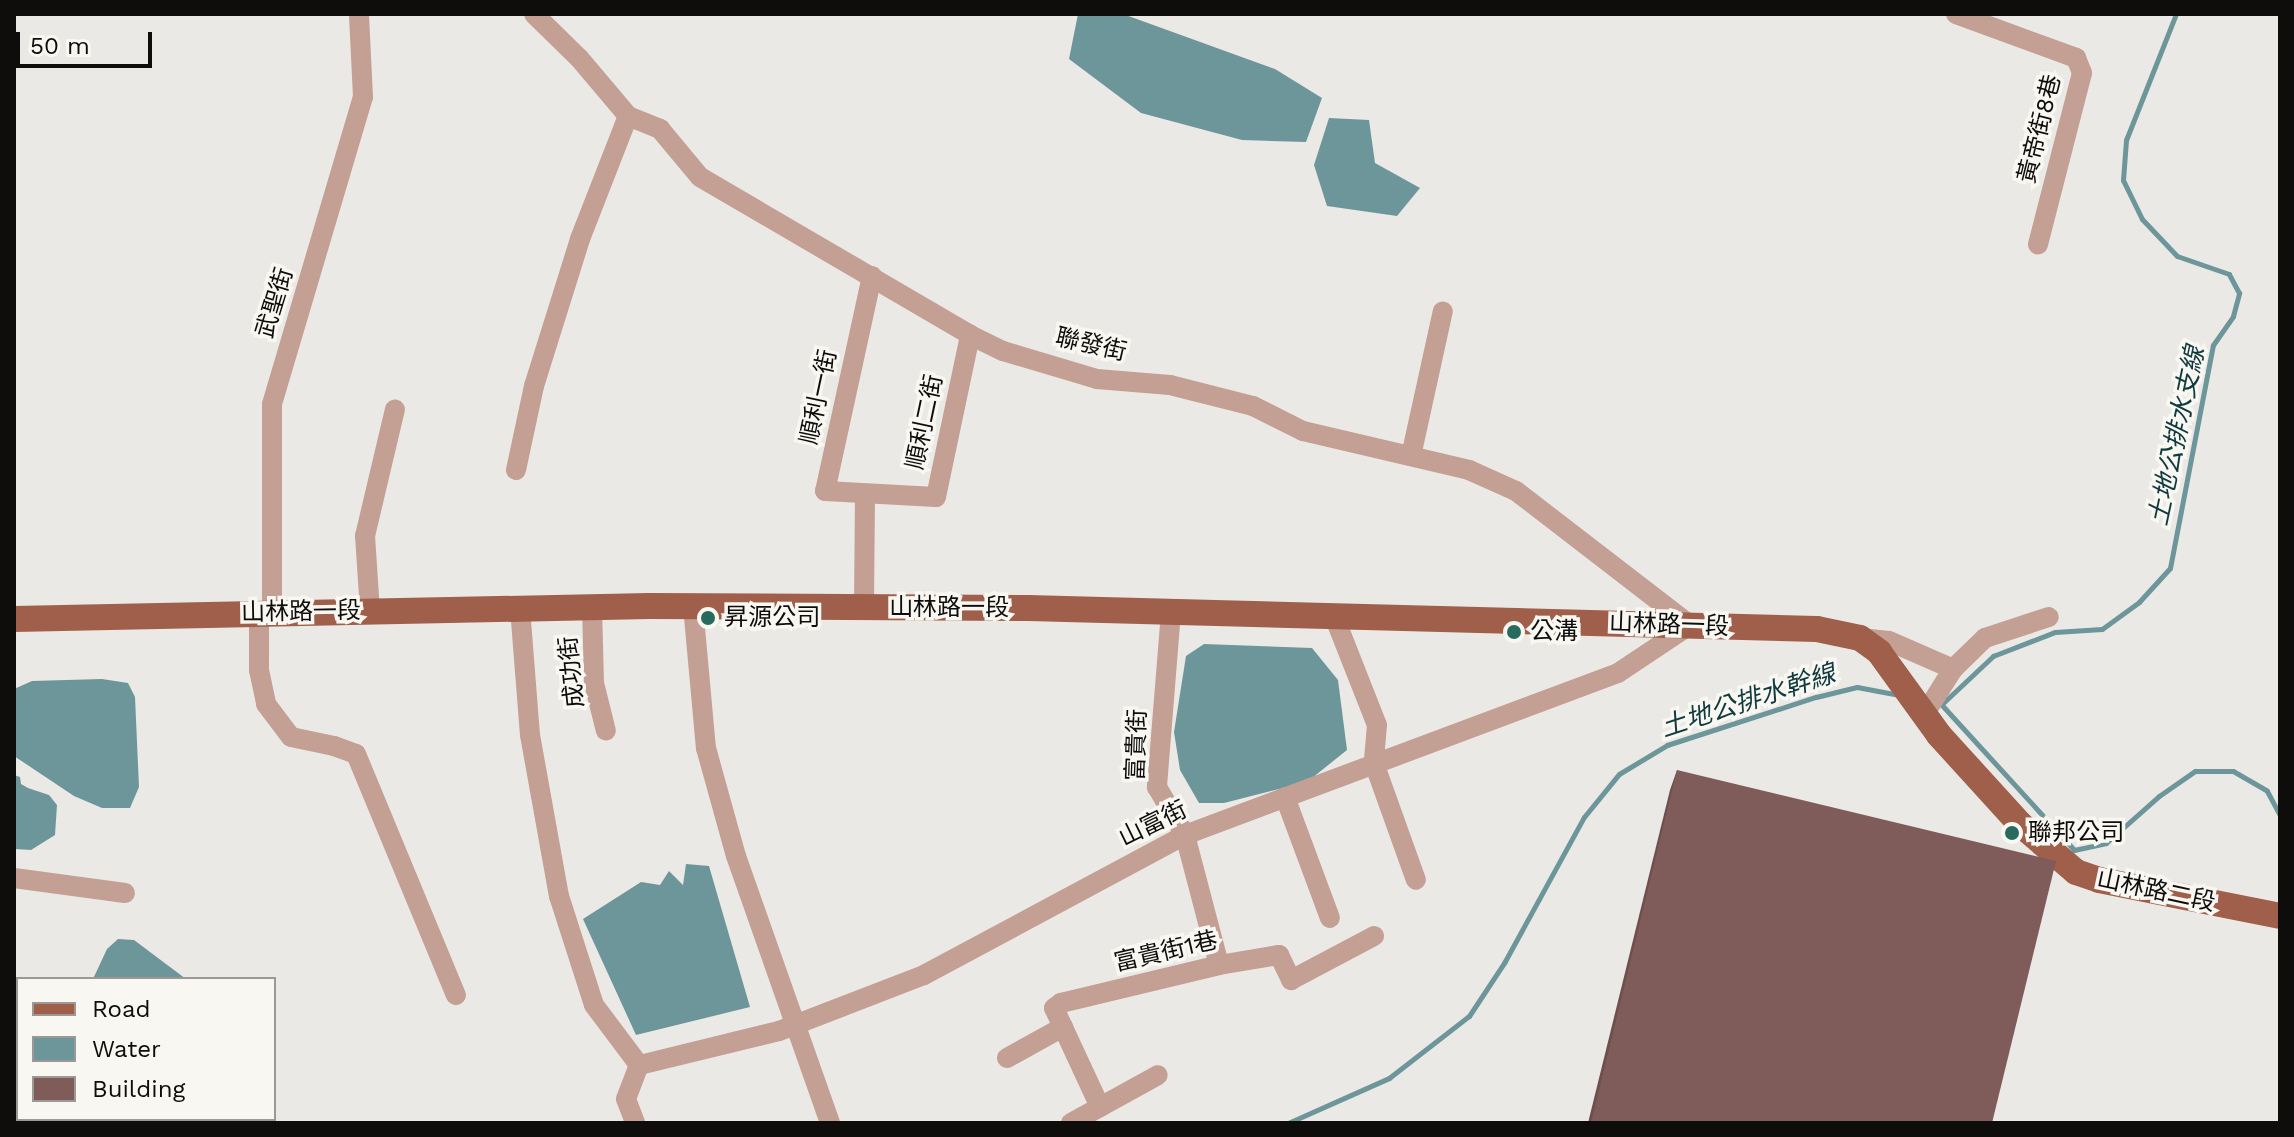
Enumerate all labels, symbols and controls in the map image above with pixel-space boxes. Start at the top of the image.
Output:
scale bar [20,16,156,66]
text: 50 m [30,32,90,60]
street label: 黃帝街8巷 [2013,72,2067,186]
street label: 武聖街 [251,264,299,342]
street label: 聯發街 [1053,323,1129,367]
water label: 土地公排水支線 [2143,344,2211,528]
street label: 順利一街 [795,347,843,447]
street label: 順利二街 [901,372,949,472]
street label: 山林路一段 [889,594,1009,622]
street label: 山林路一段 [241,597,361,627]
place label: 昇源公司 [724,604,820,632]
marker: 昇源公司 [699,609,717,627]
street label: 山林路一段 [1609,609,1729,641]
place label: 公溝 [1530,618,1578,646]
marker: 公溝 [1505,623,1523,641]
street label: 成功街 [554,635,590,709]
water label: 土地公排水幹線 [1657,658,1839,744]
street label: 富貴街 [1121,709,1153,781]
street label: 山富街 [1114,795,1192,853]
place label: 聯邦公司 [2028,819,2124,847]
marker: 聯邦公司 [2003,824,2021,842]
street label: 山林路二段 [2094,864,2218,918]
street label: 富貴街1巷 [1111,926,1221,978]
legend [16,977,276,1121]
text: Road [92,995,151,1023]
text: Water [92,1035,161,1063]
text: Building [92,1075,185,1103]

